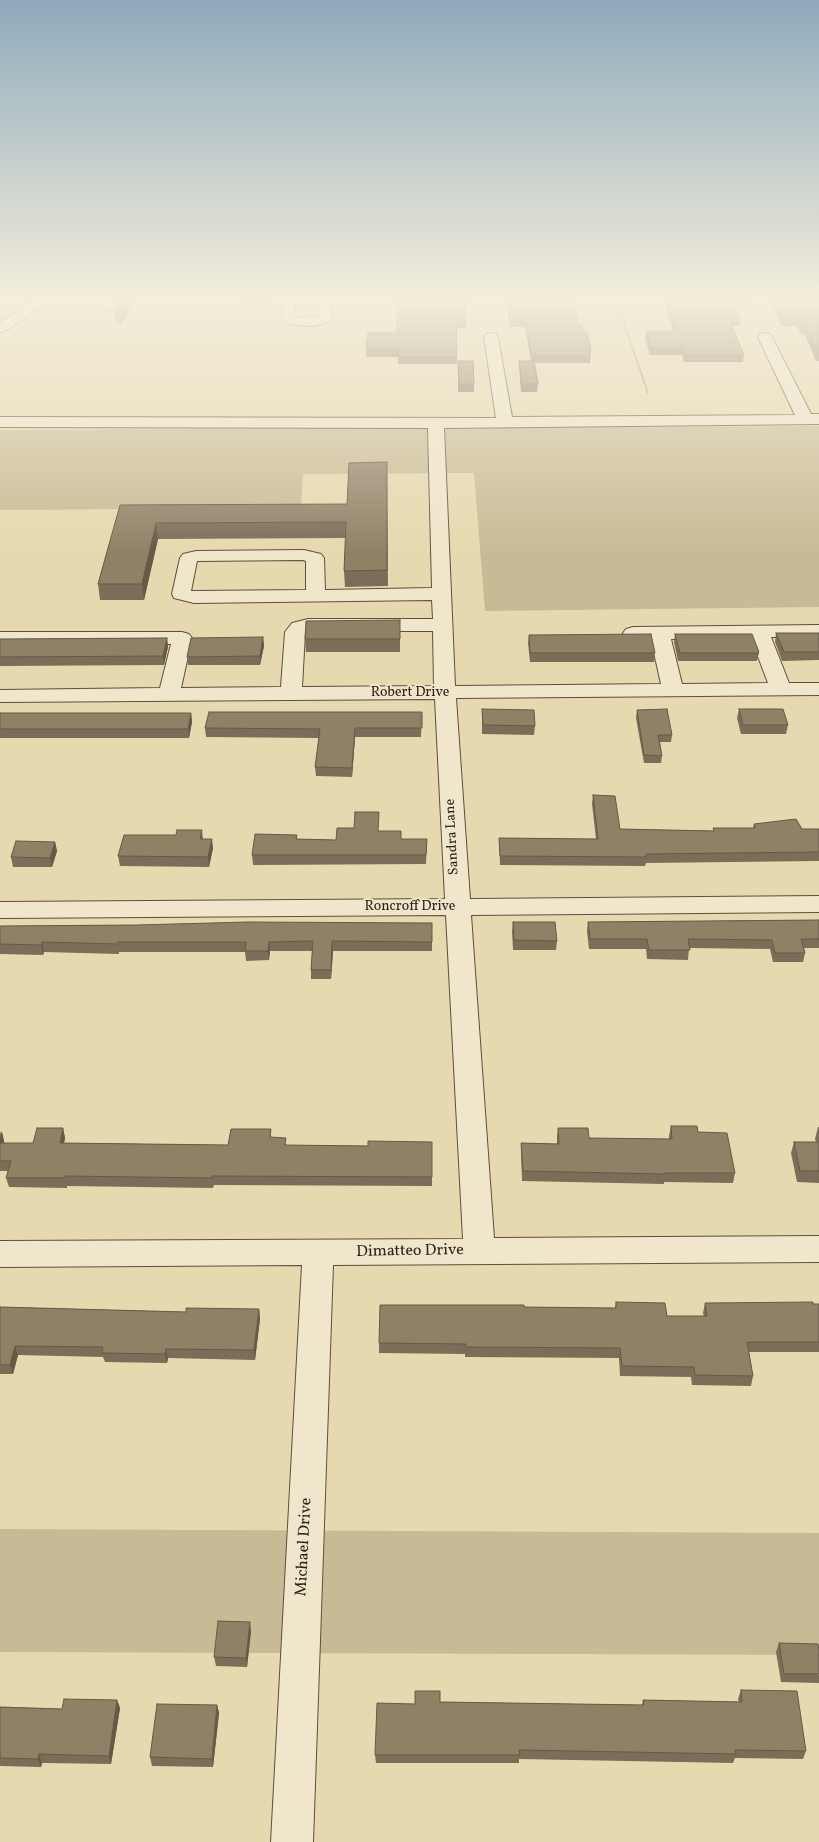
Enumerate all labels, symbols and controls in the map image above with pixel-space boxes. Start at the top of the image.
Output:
street label: Robert Drive [371,685,449,701]
street label: Sandra Lane [443,798,463,876]
street label: Roncroff Drive [365,899,455,915]
street label: Dimatteo Drive [356,1241,464,1263]
street label: Michael Drive [293,1497,317,1597]

